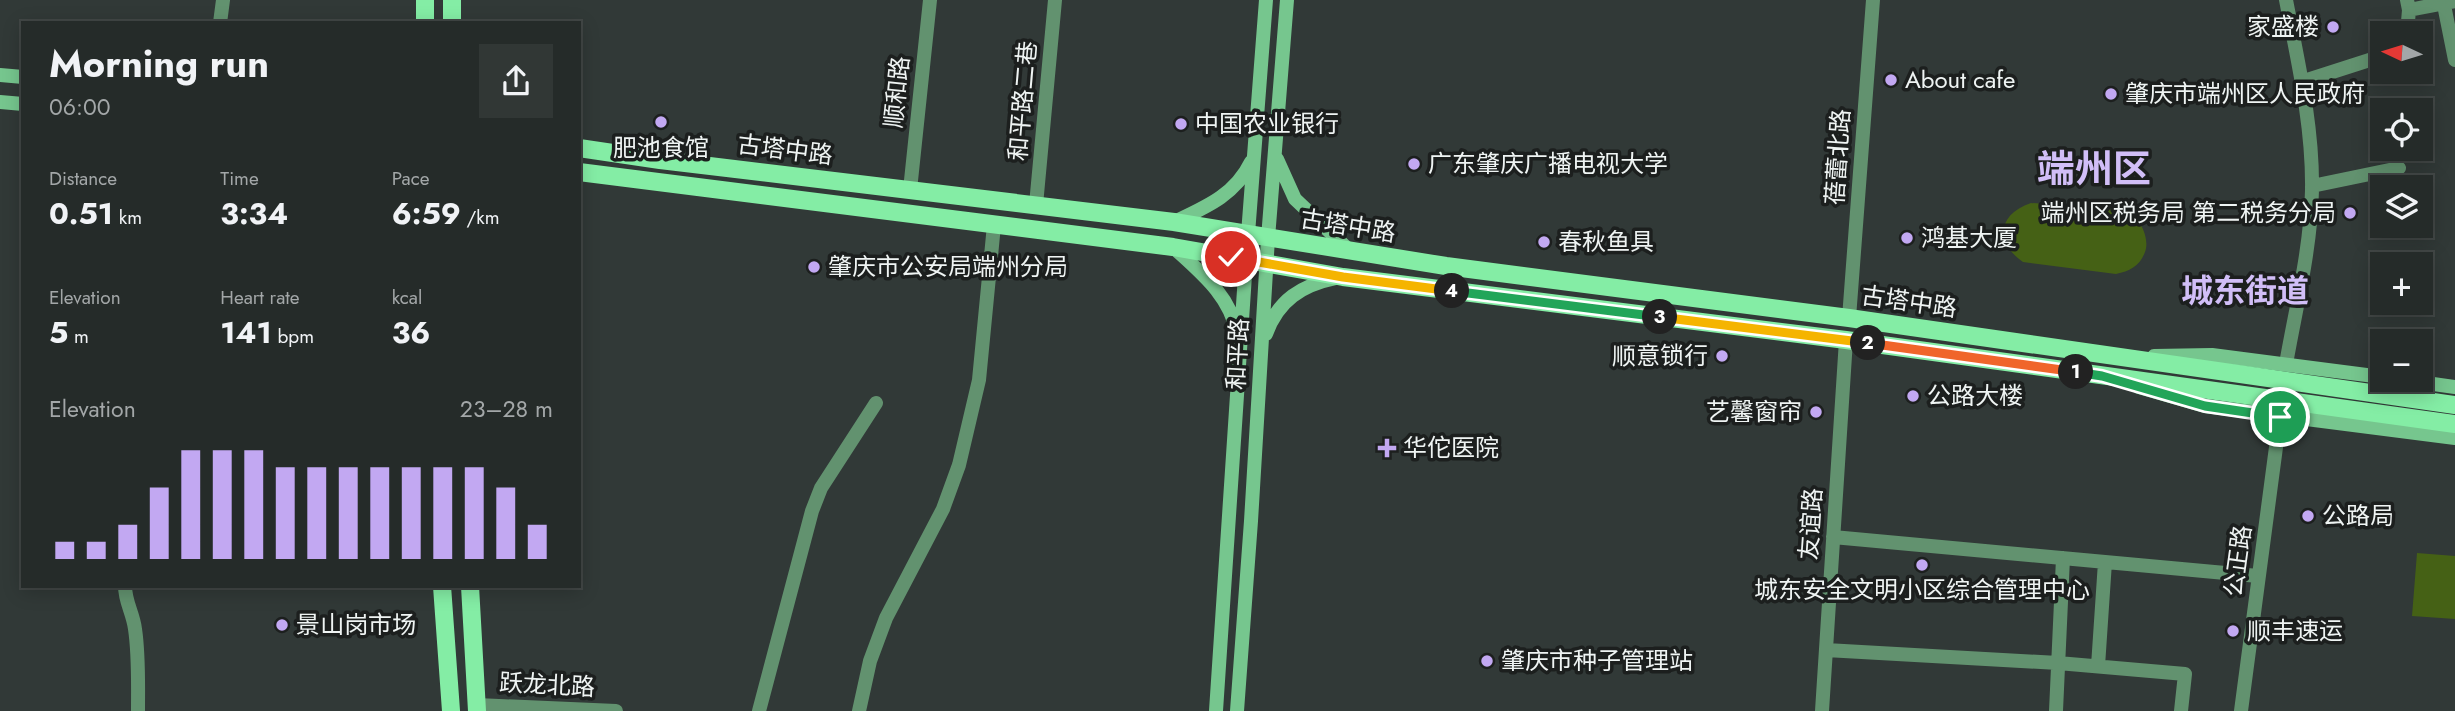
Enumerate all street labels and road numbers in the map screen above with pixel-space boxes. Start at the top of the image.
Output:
street label: 和平路二巷 [1000,40,1045,162]
street label: 顺和路 [875,54,918,130]
street label: 蓓蕾北路 [1817,108,1858,206]
street label: 古塔中路 [735,126,835,173]
street label: 古塔中路 [1298,201,1398,250]
street label: 古塔中路 [1859,277,1959,326]
street label: 和平路 [1218,317,1257,391]
street label: 友谊路 [1791,487,1830,561]
street label: 公正路 [2215,523,2260,599]
street label: 跃龙北路 [498,665,596,704]

